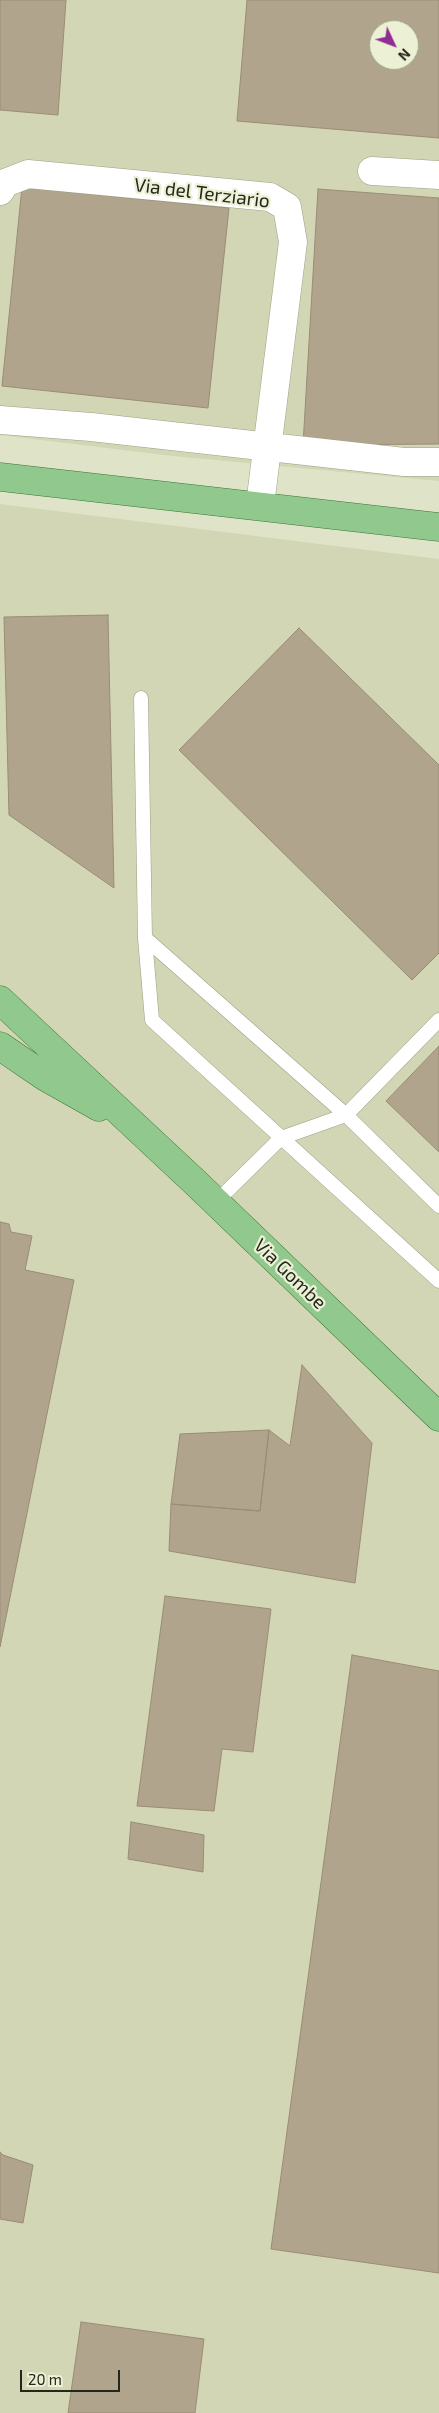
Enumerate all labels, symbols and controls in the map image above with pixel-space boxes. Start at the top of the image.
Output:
north arrow [369,20,419,70]
text: N [395,45,414,64]
street label: Via del Terziario [133,173,271,213]
street label: Via Gombe [249,1234,331,1314]
scale bar [22,2360,122,2392]
text: 20 m [28,2370,62,2388]

